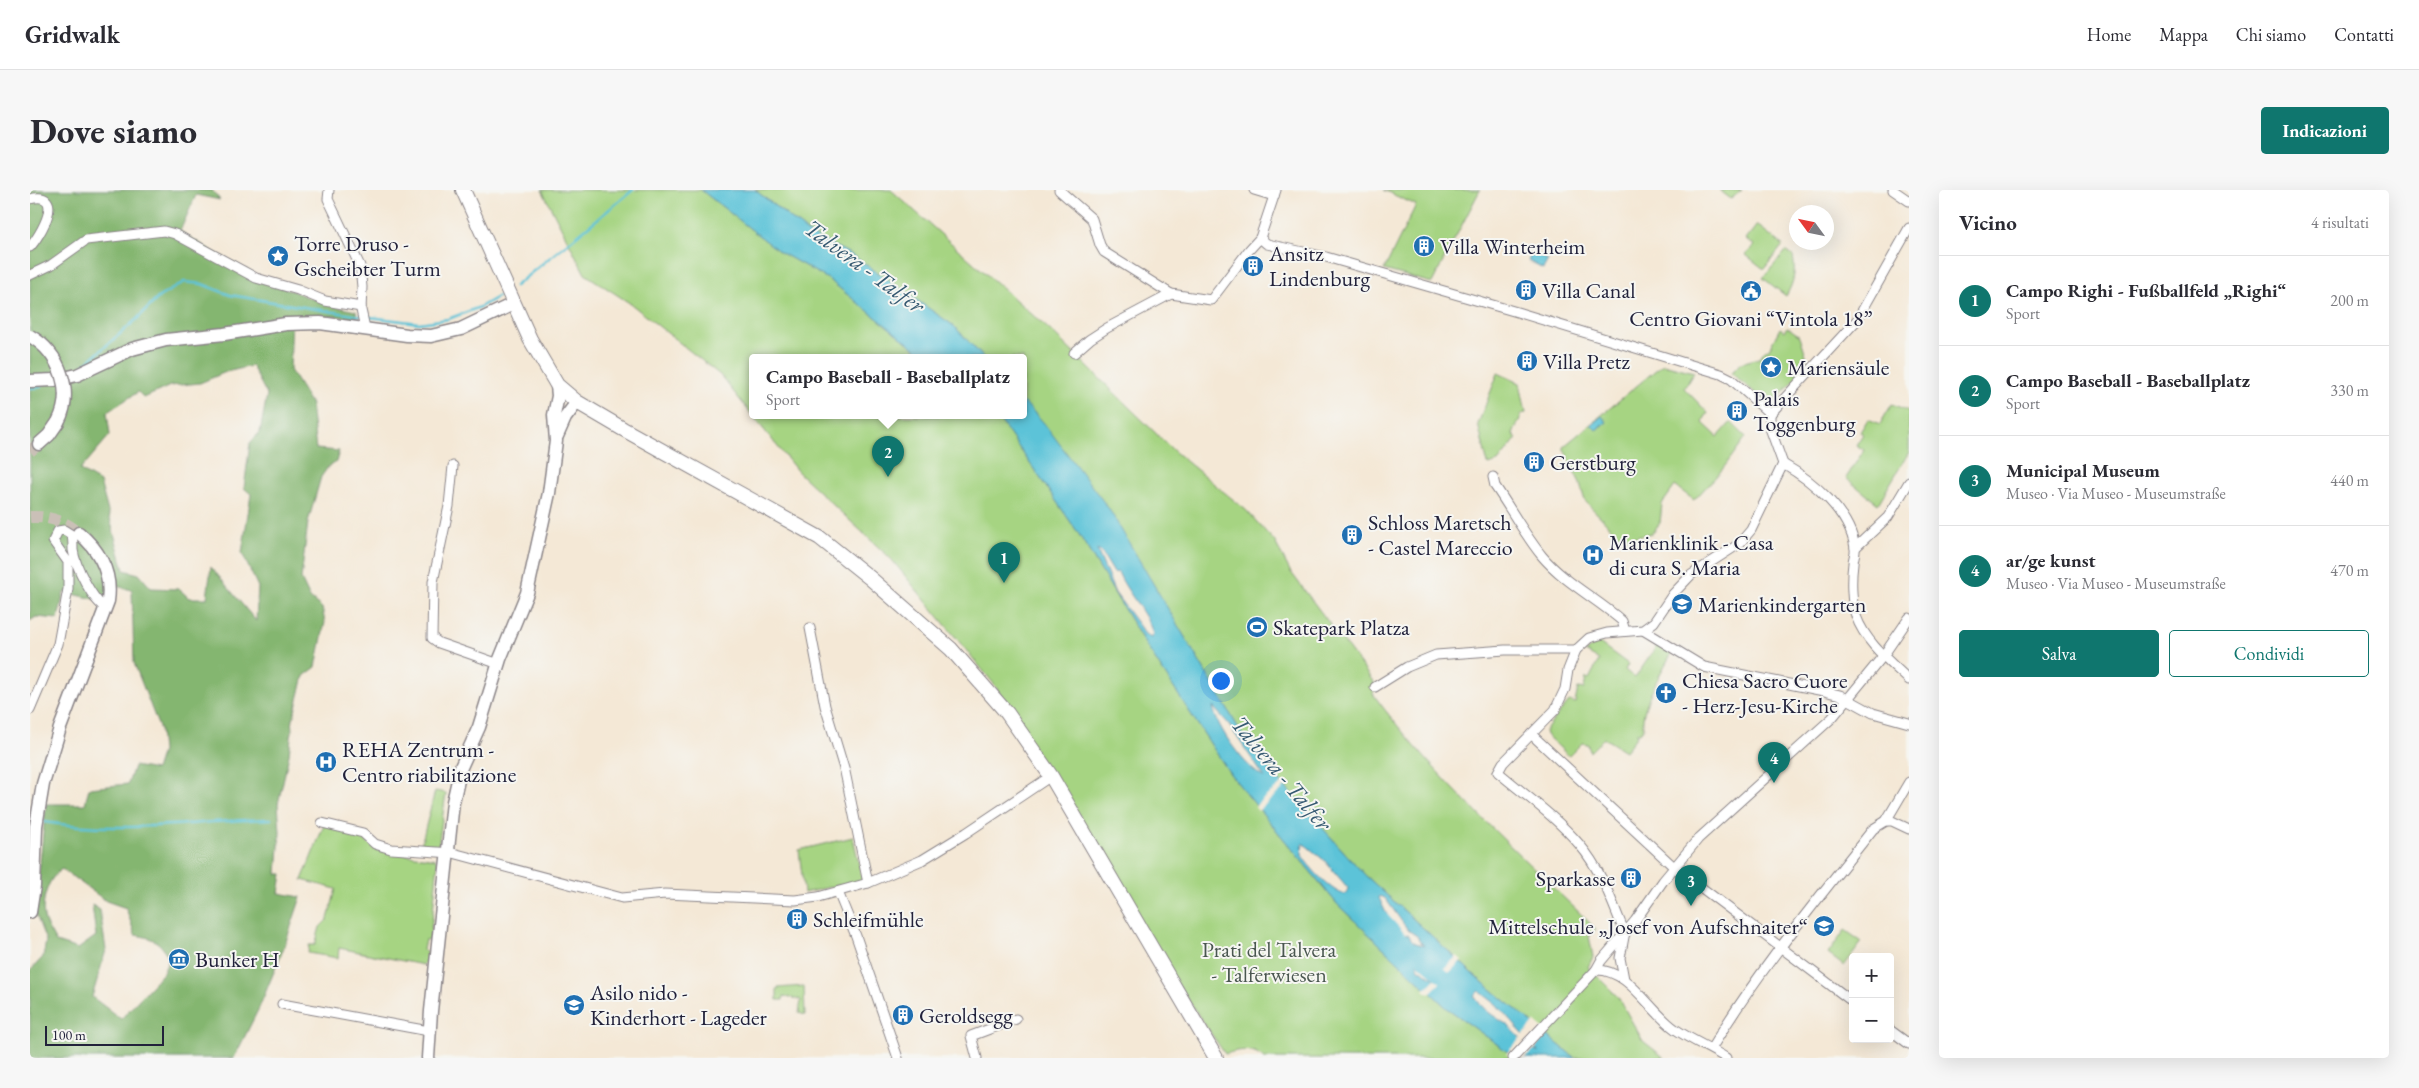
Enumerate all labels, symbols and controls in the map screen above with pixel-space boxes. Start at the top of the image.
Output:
text: Gridwalk [25,19,120,50]
text: Home [2087,23,2131,46]
text: Mappa [2159,23,2208,46]
text: Chi siamo [2236,23,2306,46]
text: Contatti [2334,23,2394,46]
button: Indicazioni [2261,107,2389,154]
text: Dove siamo [30,108,197,153]
north arrow [1789,205,1834,250]
text: Vicino [1959,209,2017,236]
water label: Talvera - Talfer [799,212,933,321]
text: 4 risultati [2311,212,2369,233]
place label: Torre Druso - Gscheibter Turm [294,229,441,283]
place label: Villa Winterheim [1440,232,1585,261]
building icon: Villa Winterheim [1412,234,1436,258]
place label: Ansitz Lindenburg [1268,239,1370,293]
place icon: Torre Druso - Gscheibter Turm [266,244,290,268]
building icon: Ansitz Lindenburg [1241,254,1265,278]
place label: Villa Canal [1542,276,1636,305]
building icon: Villa Canal [1514,278,1538,302]
text: Campo Righi - Fußballfeld „Righi“ [2006,278,2286,303]
public building icon: Centro Giovani “Vintola 18” [1739,279,1763,303]
text: 1 [1971,290,1979,311]
text: 200 m [2330,290,2369,311]
text: Sport [2006,303,2040,324]
place label: Centro Giovani “Vintola 18” [1629,304,1873,333]
place label: Villa Pretz [1543,347,1630,376]
building icon: Villa Pretz [1515,349,1539,373]
place label: Mariensäule [1787,353,1890,382]
popup [749,354,1027,419]
place icon: Mariensäule [1759,355,1783,379]
text: Campo Baseball - Baseballplatz [766,364,1010,389]
text: Campo Baseball - Baseballplatz [2006,368,2250,393]
text: 2 [1971,380,1979,401]
text: 330 m [2330,380,2369,401]
place label: Palais Toggenburg [1753,384,1856,438]
text: Sport [766,389,800,410]
text: Sport [2006,393,2040,414]
building icon: Palais Toggenburg [1725,399,1749,423]
pin: 2 [872,436,904,477]
place label: Gerstburg [1550,448,1636,477]
building icon: Gerstburg [1522,450,1546,474]
text: Municipal Museum [2006,458,2160,483]
text: 3 [1971,470,1979,491]
text: 440 m [2330,470,2369,491]
text: Museo · Via Museo - Museumstraße [2006,483,2226,504]
place label: Schloss Maretsch - Castel Mareccio [1368,508,1513,562]
building icon: Schloss Maretsch - Castel Mareccio [1340,523,1364,547]
place label: Marienklinik - Casa di cura S. Maria [1609,528,1774,582]
pin: 1 [988,542,1020,583]
hospital icon: Marienklinik - Casa di cura S. Maria [1581,543,1605,567]
text: ar/ge kunst [2006,548,2096,573]
text: 4 [1971,560,1979,581]
text: 470 m [2330,560,2369,581]
text: Museo · Via Museo - Museumstraße [2006,573,2226,594]
place label: Marienkindergarten [1698,590,1867,619]
school or university icon: Marienkindergarten [1670,592,1694,616]
place label: Skatepark Platza [1273,613,1410,642]
sports icon: Skatepark Platza [1245,615,1269,639]
button: Salva [1959,630,2159,677]
button: Condividi [2169,630,2369,677]
place label: Chiesa Sacro Cuore - Herz-Jesu-Kirche [1682,666,1848,720]
your location [1208,668,1234,694]
church icon: Chiesa Sacro Cuore - Herz-Jesu-Kirche [1654,681,1678,705]
water label: Talvera - Talfer [1225,709,1341,839]
place label: REHA Zentrum - Centro riabilitazione [342,735,517,789]
pin: 4 [1758,742,1790,783]
hospital icon: REHA Zentrum - Centro riabilitazione [314,750,338,774]
place label: Sparkasse [1536,864,1615,893]
pin: 3 [1675,865,1707,906]
building icon: Sparkasse [1619,866,1643,890]
place label: Schleifmühle [813,905,924,934]
building icon: Schleifmühle [785,907,809,931]
place label: Mittelschule „Josef von Aufschnaiter“ [1488,912,1808,941]
school or university icon: Mittelschule „Josef von Aufschnaiter“ [1812,914,1836,938]
park label: Prati del Talvera - Talferwiesen [1202,935,1337,989]
place label: Bunker H [195,945,280,974]
museum icon: Bunker H [167,947,191,971]
map controls [1849,953,1894,1043]
button: + [1849,953,1894,998]
place label: Asilo nido - Kinderhort - Lageder [589,978,768,1032]
school or university icon: Asilo nido - Kinderhort - Lageder [562,993,586,1017]
button: − [1849,998,1894,1043]
place label: Geroldsegg [919,1001,1013,1030]
building icon: Geroldsegg [891,1003,915,1027]
scale bar [45,1023,164,1046]
text: 100 m [52,1026,86,1044]

